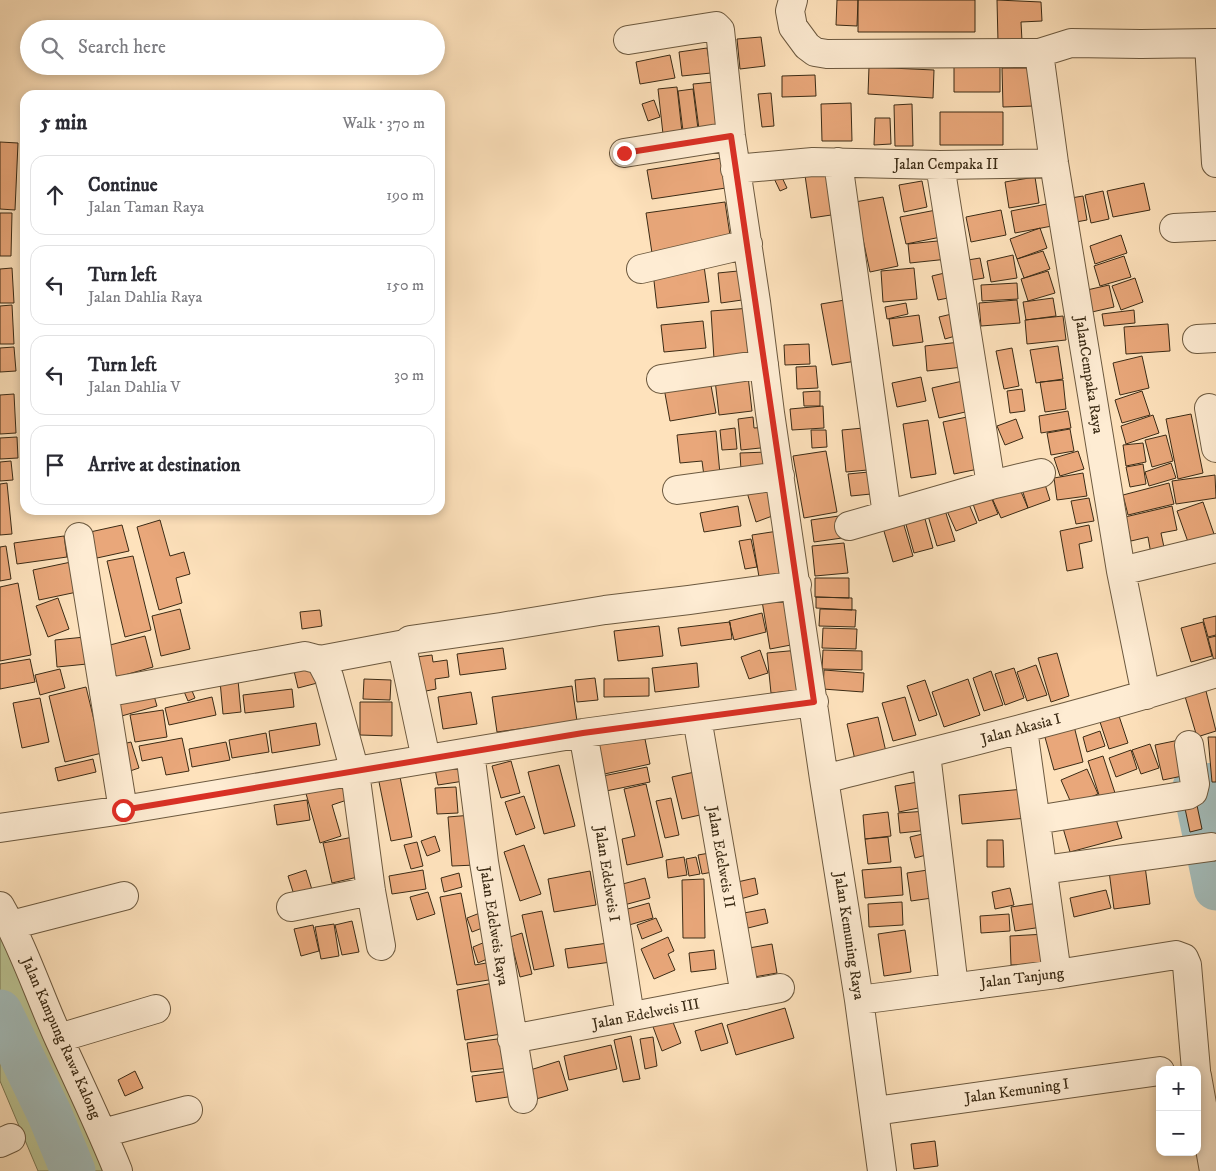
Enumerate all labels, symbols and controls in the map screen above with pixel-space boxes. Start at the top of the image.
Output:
search box [20,20,445,75]
icon: search [38,34,66,62]
text: Search here [78,36,166,59]
text: 5 min [40,110,87,136]
text: Walk · 370 m [343,113,425,133]
route end [613,142,636,165]
street label: Jalan Cempaka II [892,155,998,174]
text: Continue [88,174,158,197]
icon: ahead [41,181,69,209]
text: 190 m [386,185,424,205]
text: Jalan Taman Raya [88,197,204,217]
text: Turn left [88,264,157,287]
icon: left [41,271,69,299]
text: 150 m [386,275,424,295]
text: Jalan Dahlia Raya [88,287,202,307]
street label: JalanCempaka Raya [1070,313,1108,436]
text: Turn left [88,354,157,377]
icon: left [41,361,69,389]
text: 30 m [394,365,424,385]
text: Jalan Dahlia V [88,377,181,397]
icon: arrive [41,451,69,479]
text: Arrive at destination [88,454,240,477]
street label: Jalan Akasia I [977,709,1063,749]
route start [112,799,135,822]
street label: Jalan Edelweis II [702,803,739,909]
street label: Jalan Edelweis I [590,823,624,923]
street label: Jalan Edelweis Raya [475,863,513,988]
street label: Jalan Kemuning Raya [829,869,869,1002]
street label: Jalan Kampung Rawa Kalong [16,953,105,1122]
street label: Jalan Tanjung [977,963,1066,993]
street label: Jalan Edelweis III [589,994,701,1034]
map controls [1156,1066,1201,1156]
button: + [1156,1066,1201,1111]
street label: Jalan Kemuning I [962,1074,1070,1108]
button: − [1156,1111,1201,1156]

